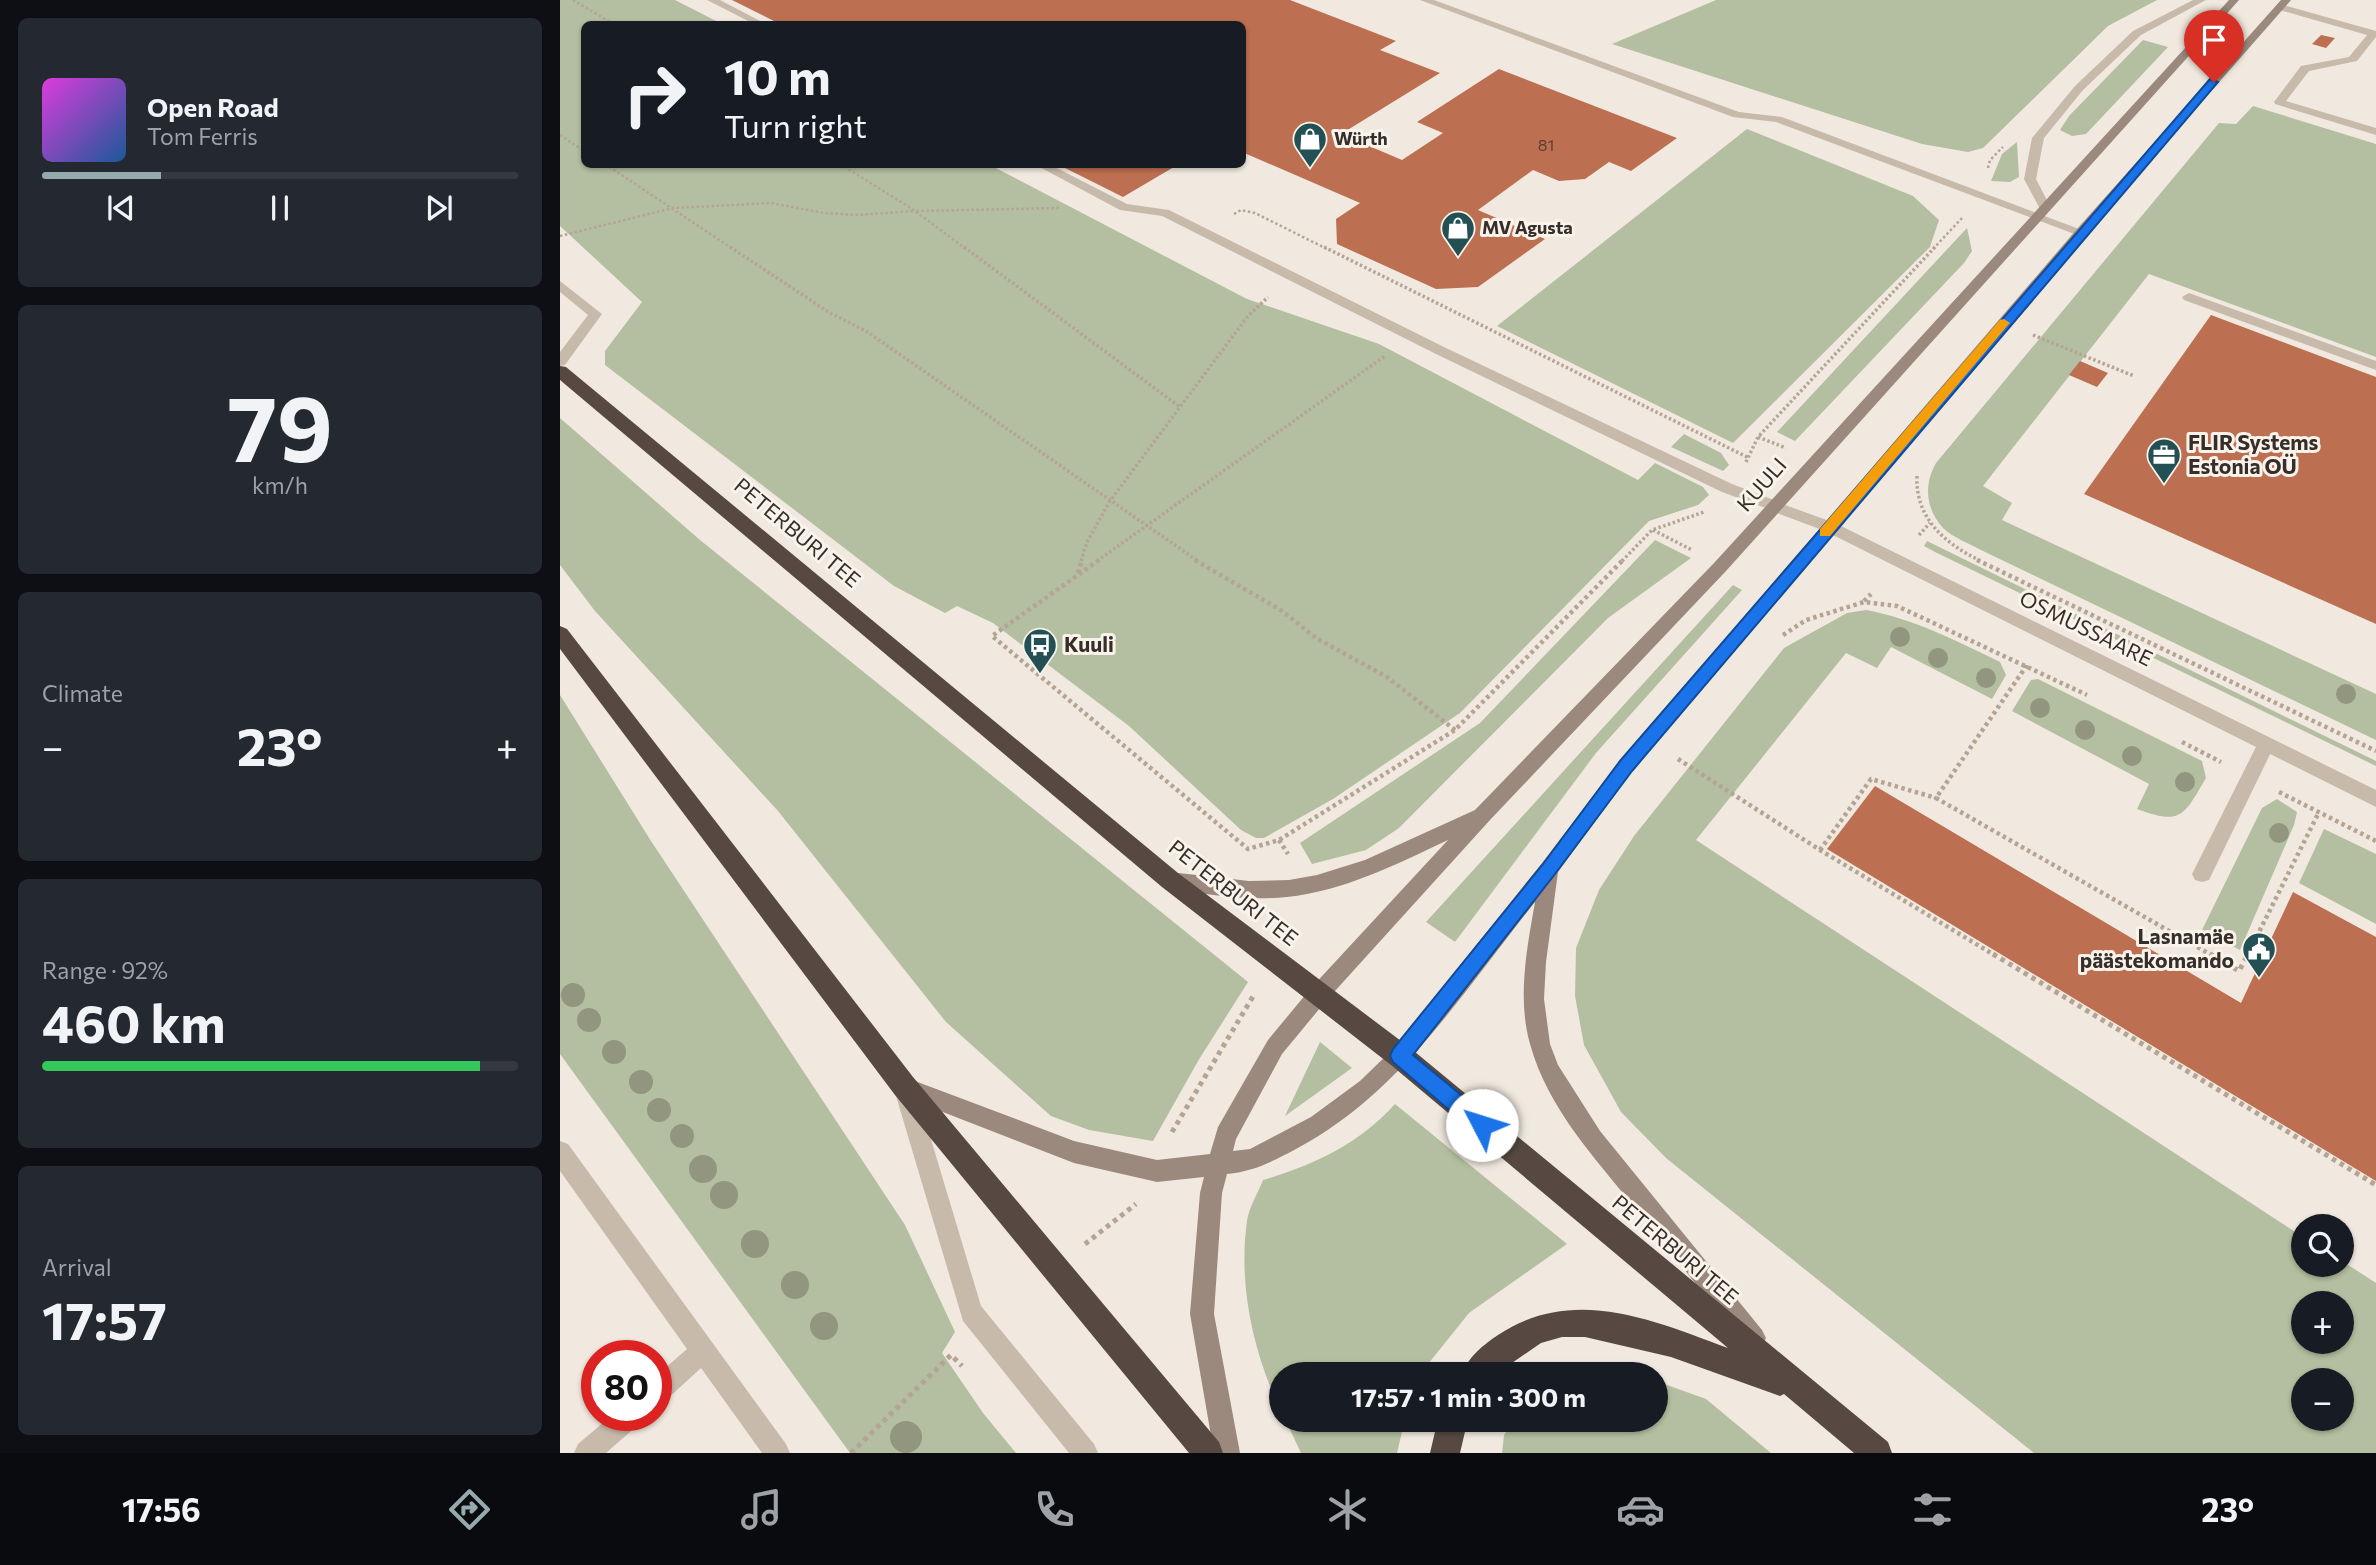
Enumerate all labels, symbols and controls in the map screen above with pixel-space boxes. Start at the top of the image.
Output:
pin [2184,10,2244,82]
icon: arrive [2195,21,2233,59]
text: 10 m [724,45,831,105]
icon: right [609,49,700,140]
text: Open Road [147,91,279,122]
text: Turn right [724,105,867,145]
shop icon: Würth [1291,120,1329,169]
text: Tom Ferris [147,122,258,150]
place label: Würth [1334,127,1388,149]
house number: 81 [1538,135,1554,154]
icon: previous [102,189,140,227]
icon: pause [261,189,299,227]
icon: next [420,189,458,227]
shop icon: MV Agusta [1439,209,1477,258]
place label: MV Agusta [1482,216,1573,238]
text: 79 [227,369,333,481]
place label: FLIR Systems Estonia OÜ [2188,429,2319,478]
office icon: FLIR Systems Estonia OÜ [2145,436,2183,485]
street label: KUULI [1731,452,1791,516]
text: km/h [252,471,308,499]
street label: PETERBURI TEE [730,472,866,592]
street label: OSMUSSAARE [2016,585,2157,671]
bus stop icon: Kuuli [1021,626,1059,675]
place label: Kuuli [1064,631,1114,656]
text: Climate [42,679,123,707]
text: 23° [237,713,323,777]
text: − [42,722,64,769]
text: + [496,722,518,769]
street label: PETERBURI TEE [1164,834,1303,950]
place label: Lasnamäe päästekomando [2080,923,2234,972]
public building icon: Lasnamäe päästekomando [2240,930,2278,979]
text: Range · 92% [42,956,168,984]
text: 460 km [42,990,226,1054]
position arrow [1445,1088,1519,1162]
street label: PETERBURI TEE [1608,1189,1744,1309]
map controls [2291,1214,2354,1431]
button: search [2291,1214,2354,1277]
text: Arrival [42,1253,112,1281]
text: 17:57 [42,1287,167,1351]
button: + [2291,1291,2354,1354]
speed limit sign: 80 [581,1340,672,1431]
button: − [2291,1368,2354,1431]
text: 17:57 · 1 min · 300 m [1351,1381,1586,1412]
icon: directions [445,1485,494,1534]
icon: music [737,1485,786,1534]
icon: phone [1030,1485,1079,1534]
icon: climate [1323,1485,1372,1534]
icon: car [1616,1485,1665,1534]
icon: filters [1908,1485,1957,1534]
text: 17:56 [122,1489,201,1529]
text: 23° [2201,1489,2254,1529]

